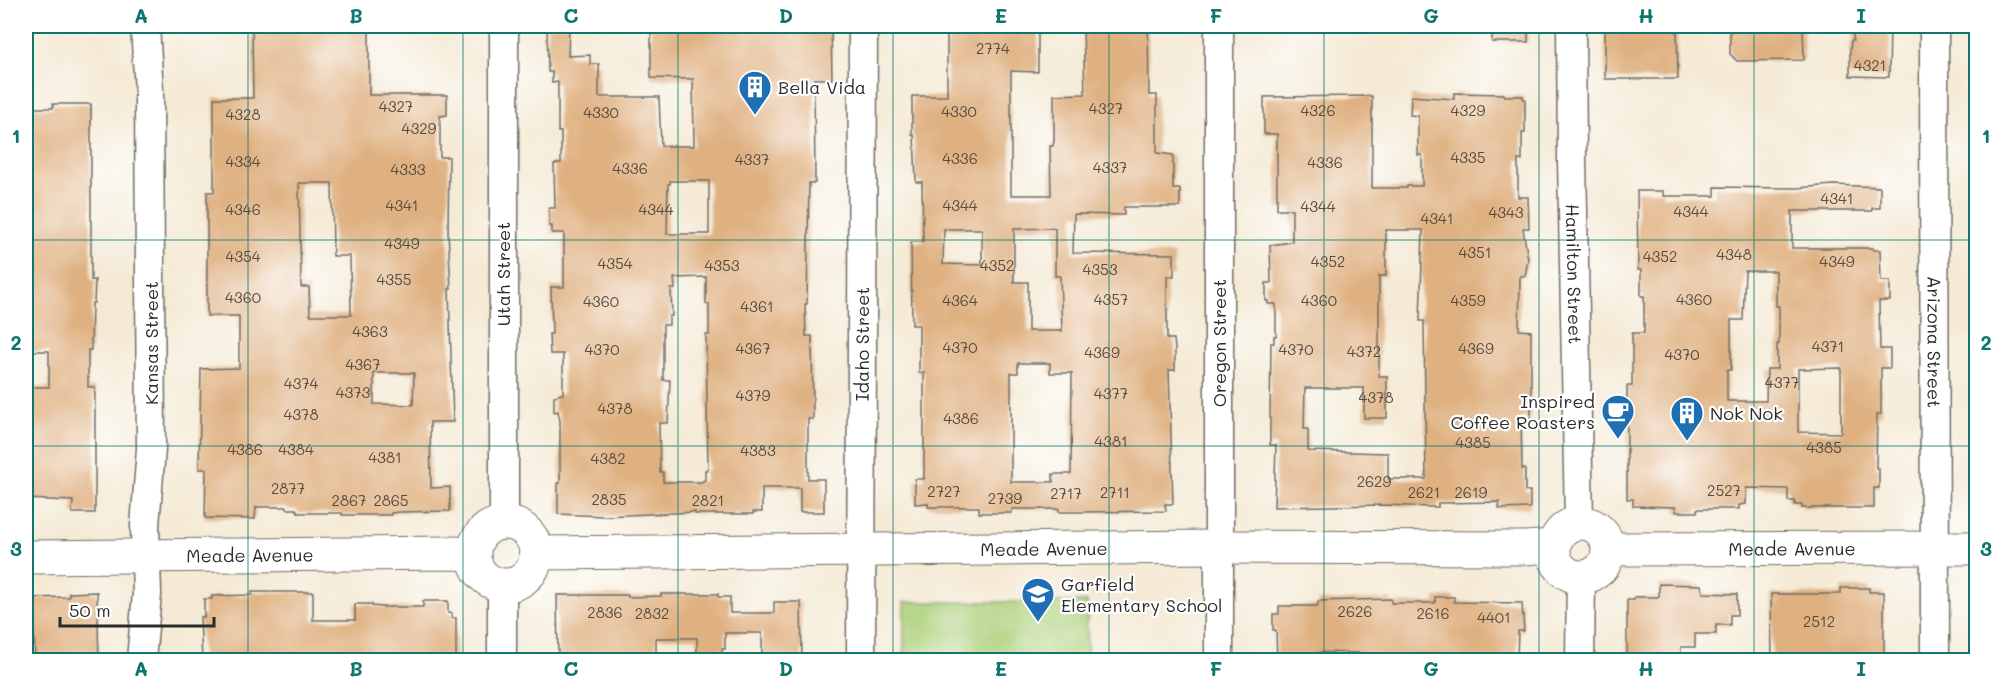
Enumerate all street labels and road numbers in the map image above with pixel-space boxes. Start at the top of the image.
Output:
street label: Hamilton Street [1561,204,1588,344]
street label: Utah Street [491,222,515,326]
street label: Arizona Street [1922,276,1947,408]
street label: Oregon Street [1207,279,1231,407]
street label: Kansas Street [139,281,163,405]
street label: Idaho Street [850,287,874,401]
street label: Meade Avenue [980,536,1108,561]
street label: Meade Avenue [1728,536,1856,561]
street label: Meade Avenue [186,542,314,567]

